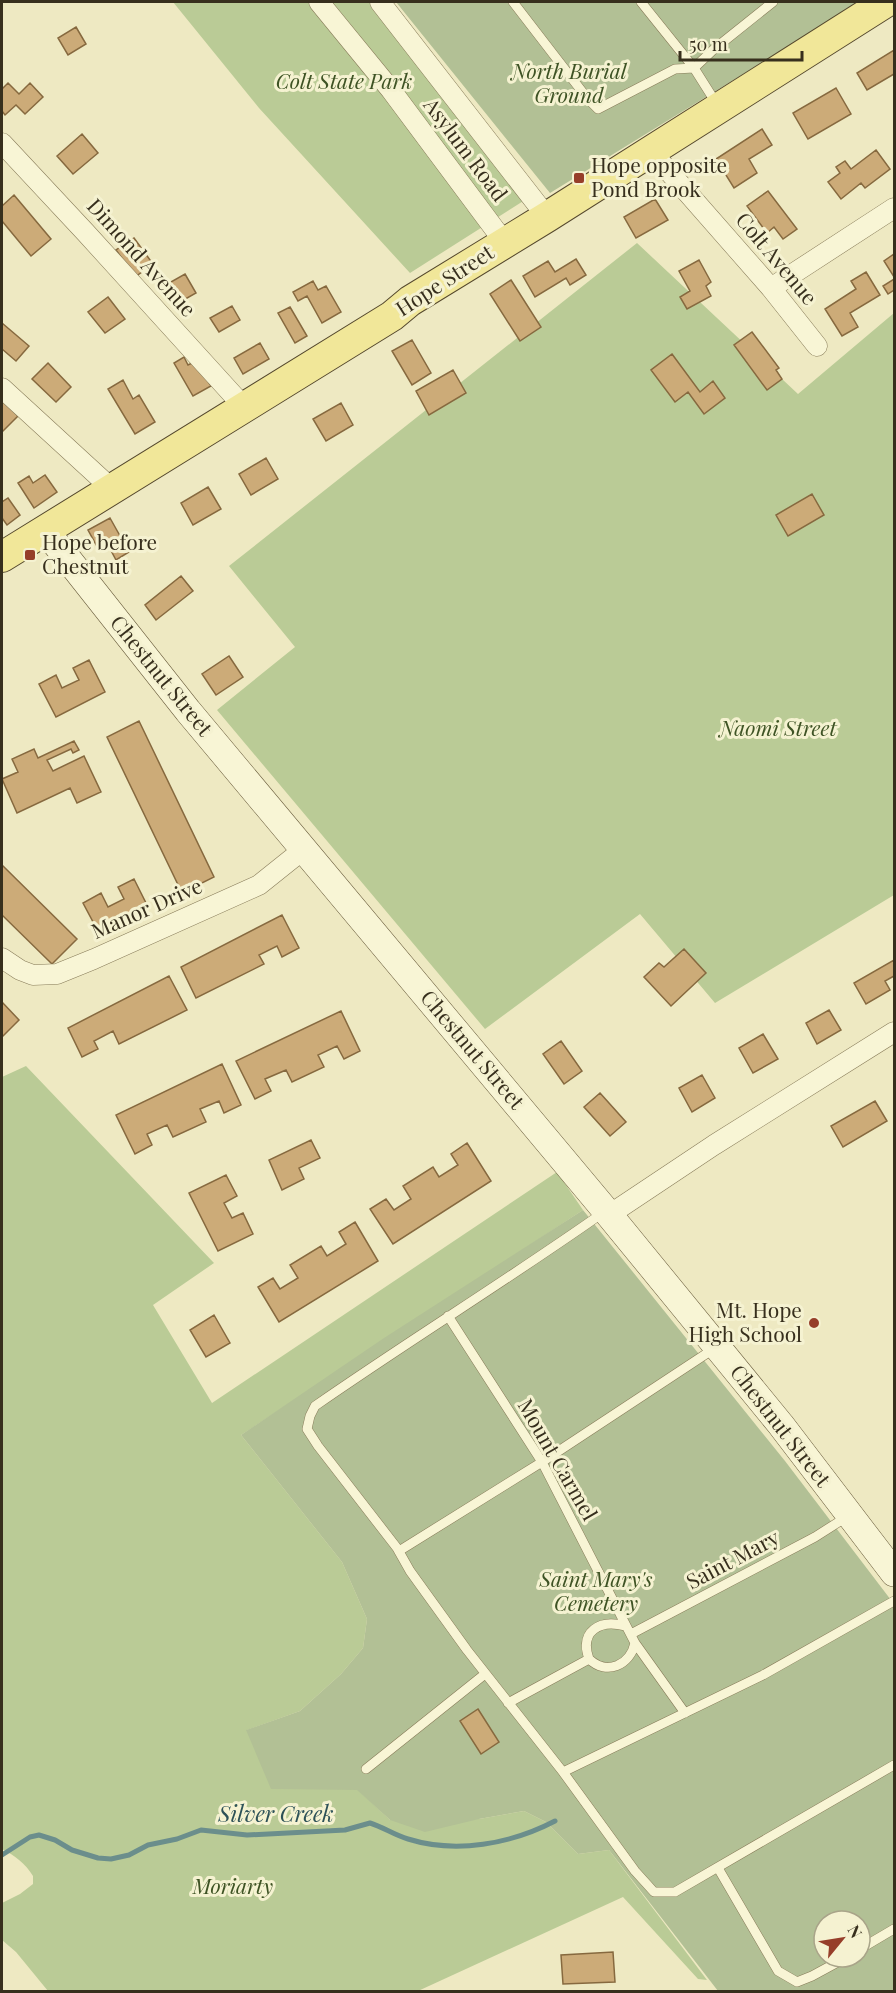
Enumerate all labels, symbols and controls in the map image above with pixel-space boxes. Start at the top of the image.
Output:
scale bar [680,24,802,62]
text: 50 m [689,32,728,56]
park label: North Burial Ground [510,56,628,108]
park label: Colt State Park [276,66,412,94]
street label: Asylum Road [418,91,515,206]
place label: Hope opposite Pond Brook [591,150,727,202]
marker: Hope opposite Pond Brook [572,171,586,185]
street label: Dimond Avenue [82,192,203,322]
street label: Colt Avenue [731,206,824,310]
street label: Hope Street [390,237,499,321]
place label: Hope before Chestnut [42,527,157,579]
marker: Hope before Chestnut [23,548,37,562]
street label: Chestnut Street [105,609,220,741]
park label: Naomi Street [717,713,837,741]
street label: Manor Drive [86,870,206,944]
street label: Chestnut Street [415,983,532,1115]
place label: Mt. Hope High School [689,1295,802,1347]
marker: Mt. Hope High School [807,1316,821,1330]
street label: Chestnut Street [725,1358,838,1492]
street label: Mount Carmel [513,1393,605,1525]
street label: Saint Mary [681,1522,784,1594]
park label: Saint Mary's Cemetery [538,1564,653,1616]
water label: Silver Creek [217,1798,334,1828]
park label: Moriarty [192,1871,273,1899]
north arrow [812,1909,872,1969]
text: N [843,1921,868,1942]

